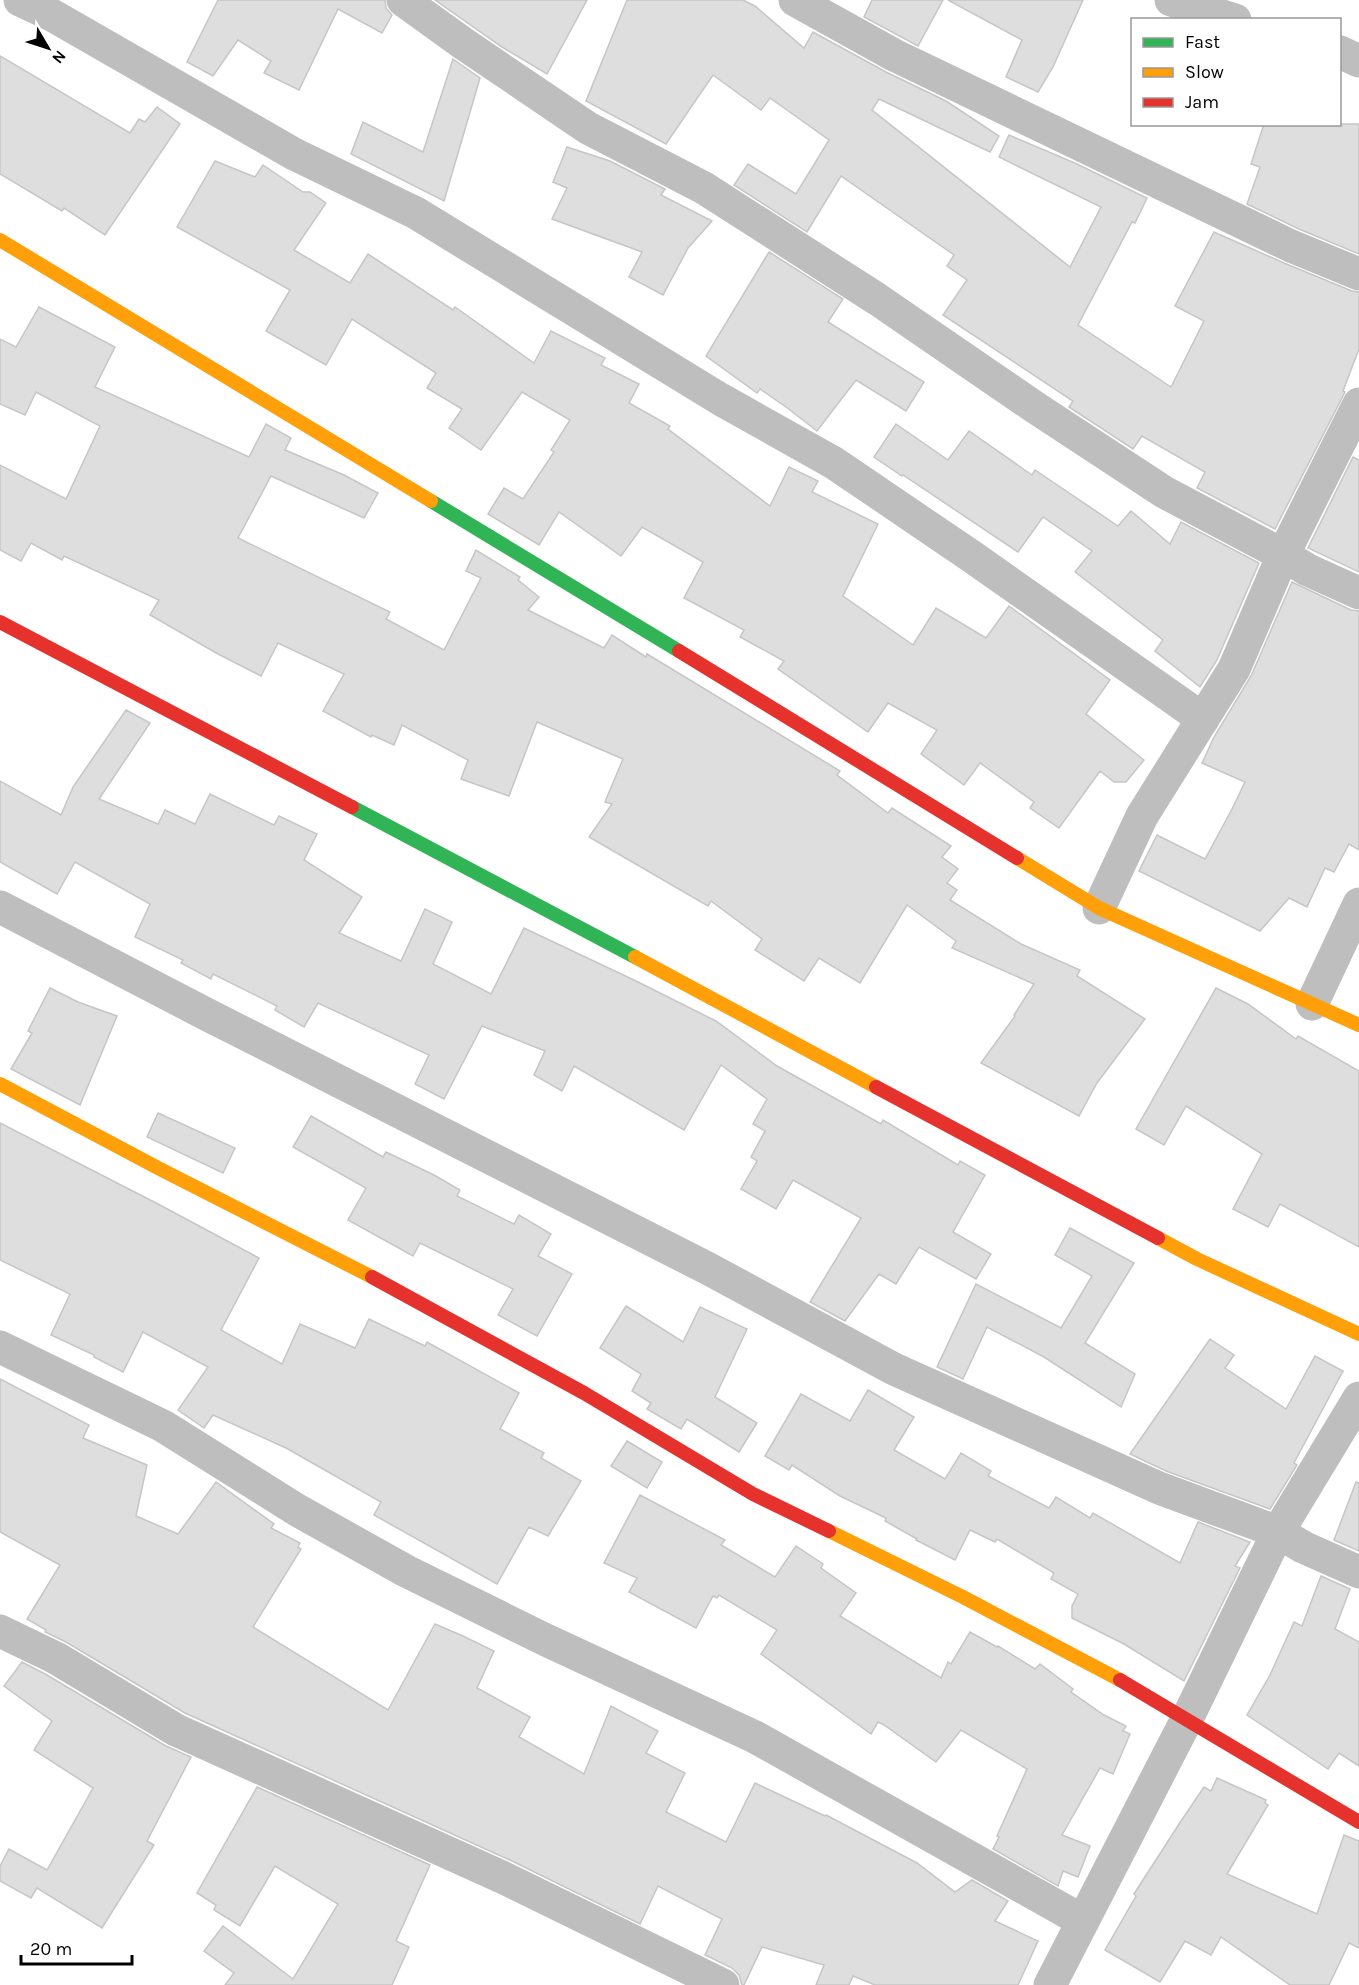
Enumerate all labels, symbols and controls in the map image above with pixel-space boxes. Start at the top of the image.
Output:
north arrow [18,18,78,78]
legend [1131,18,1341,126]
text: Fast [1185,31,1220,53]
text: N [48,47,70,68]
text: Slow [1185,61,1224,83]
text: Jam [1185,91,1219,113]
scale bar [21,1928,132,1966]
text: 20 m [30,1938,72,1960]

